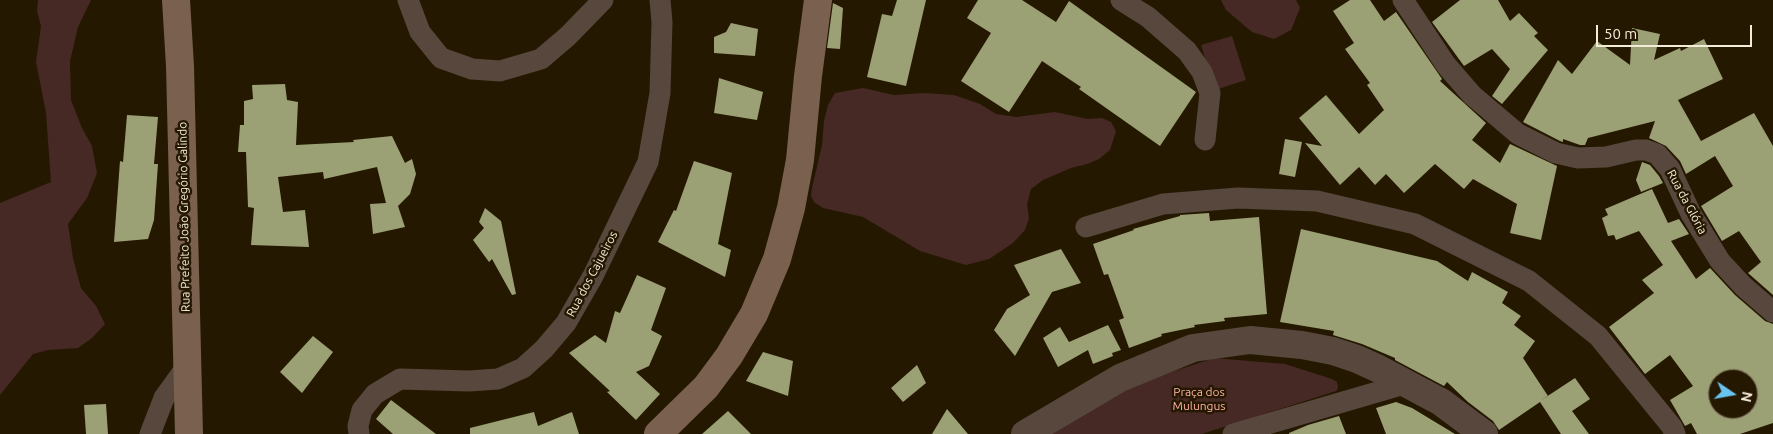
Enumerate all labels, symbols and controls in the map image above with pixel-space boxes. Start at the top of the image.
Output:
scale bar [1598,15,1754,47]
text: 50 m [1604,25,1637,42]
street label: Rua Prefeito João Gregório Galindo [175,122,193,312]
street label: Rua da Glória [1664,167,1710,237]
street label: Rua dos Cajueiros [563,229,621,319]
north arrow [1708,369,1758,419]
park label: Praça dos Mulungus [1172,385,1226,413]
text: N [1738,390,1756,404]

